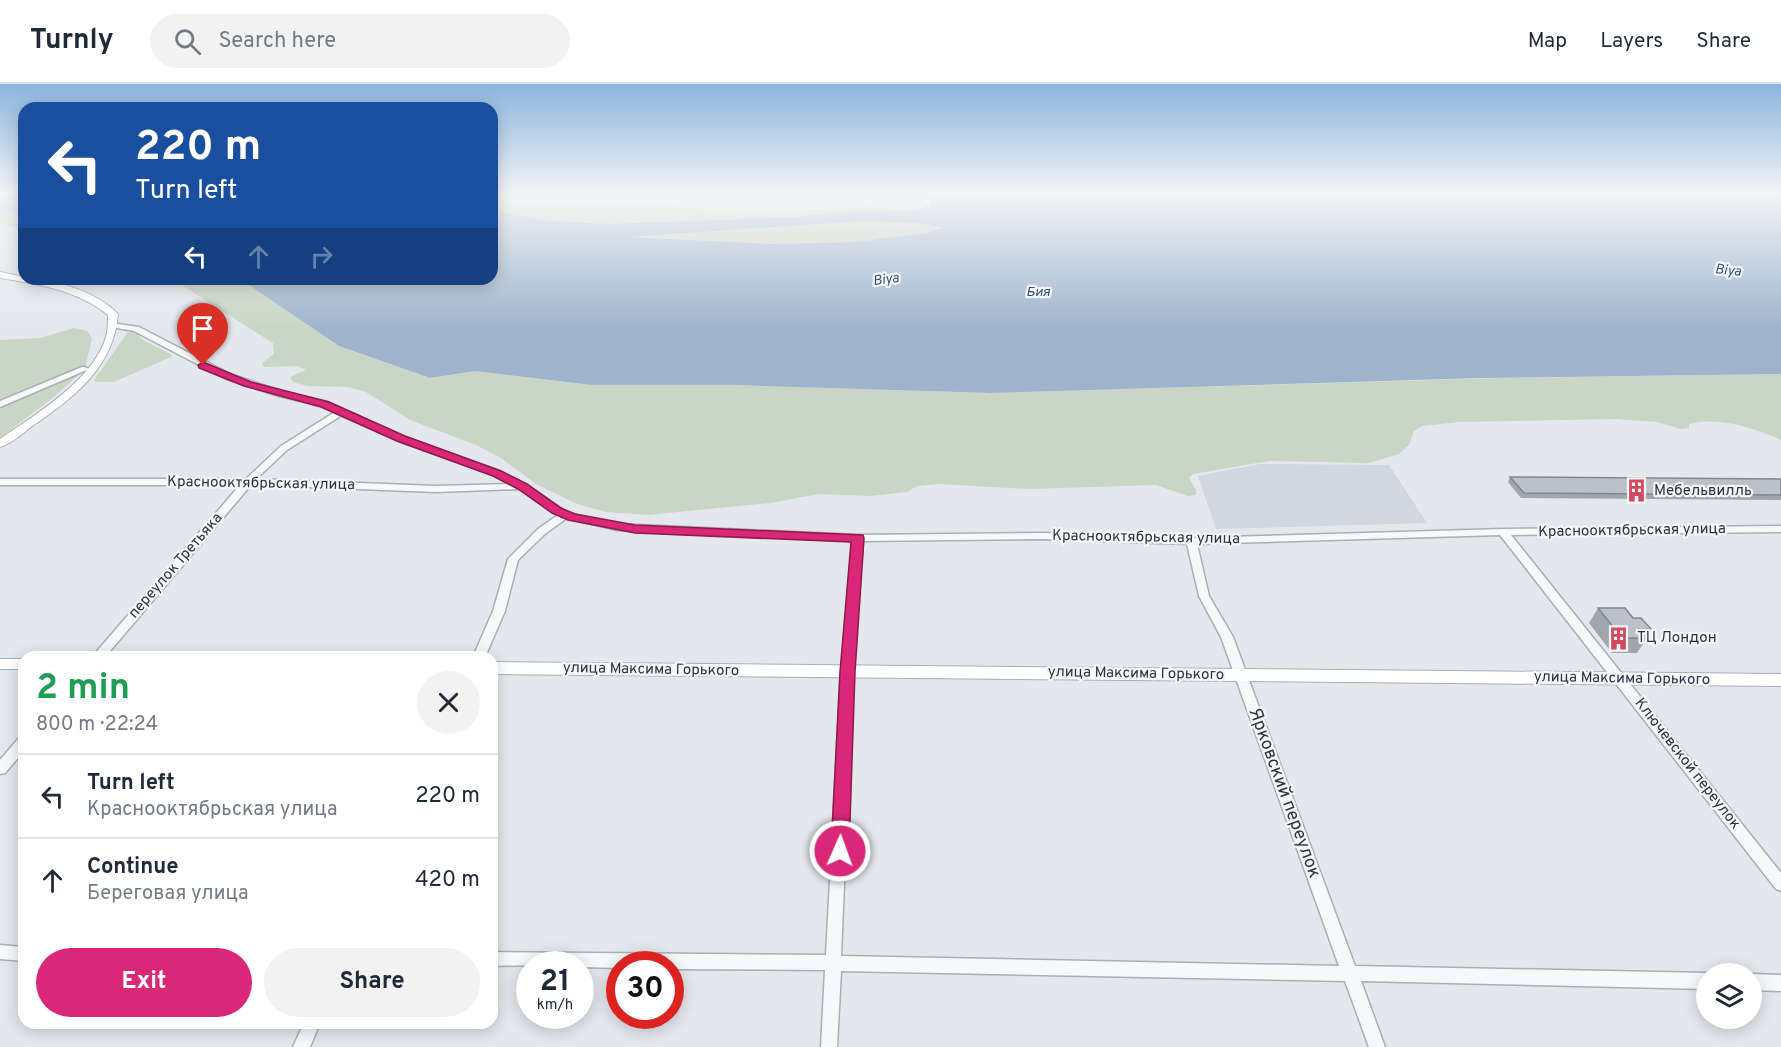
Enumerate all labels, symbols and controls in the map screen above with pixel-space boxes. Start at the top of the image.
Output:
search box [150,14,570,68]
text: Turnly [30,23,114,59]
icon: search [171,25,204,58]
text: Search here [219,28,336,55]
text: Map [1528,28,1567,55]
text: Layers [1600,28,1663,55]
text: Share [1696,28,1751,55]
text: 220 m [135,122,261,175]
icon: left [36,126,114,204]
text: Turn left [135,174,237,208]
icon: left [179,240,212,273]
icon: ahead [242,240,275,273]
icon: right [305,240,338,273]
water label: Biya [1714,261,1743,281]
water label: Biya [872,270,901,290]
water label: Бия [1026,284,1051,301]
pin [177,303,228,365]
icon: arrive [186,312,219,345]
street label: Краснооктябрьская улица [167,473,355,495]
building icon: Мебельвилль [1623,478,1649,504]
place label: Мебельвилль [1654,482,1752,501]
street label: переулок Третьяка [125,509,227,623]
street label: Краснооктябрьская улица [1538,520,1726,542]
street label: Краснооктябрьская улица [1052,527,1240,549]
building icon: ТЦ Лондон [1606,625,1632,651]
place label: ТЦ Лондон [1637,629,1717,648]
street label: улица Максима Горького [563,659,739,681]
street label: улица Максима Горького [1048,663,1224,685]
text: 2 min [36,666,130,712]
street label: улица Максима Горького [1534,668,1710,690]
button: close [417,671,480,734]
street label: Ключевской переулок [1630,695,1744,833]
street label: Ярковский переулок [1243,705,1325,881]
text: 800 m · 22:24 [36,712,158,738]
text: Turn left [87,770,175,797]
icon: left [36,780,69,813]
text: 220 m [415,783,480,810]
text: Краснооктябрьская улица [87,797,337,823]
position arrow [808,819,872,883]
text: Continue [87,854,178,881]
icon: ahead [36,864,69,897]
text: 420 m [415,867,480,894]
text: Береговая улица [87,881,249,907]
button: Exit [36,948,252,1017]
button: Share [264,948,480,1017]
speed limit sign: 30 [606,951,684,1029]
map controls [1696,963,1762,1029]
button: layers [1696,963,1762,1029]
text: 21 [540,964,570,1001]
text: km/h [537,996,573,1015]

